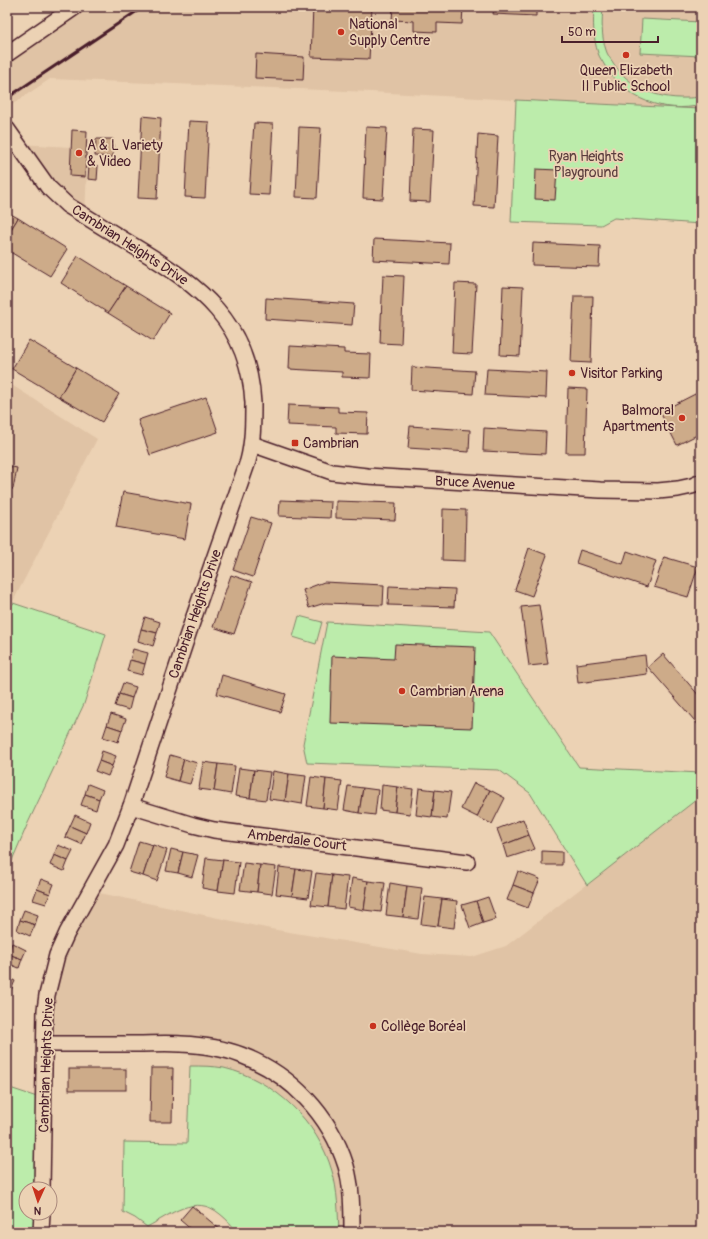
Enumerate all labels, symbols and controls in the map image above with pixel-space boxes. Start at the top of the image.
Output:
place label: National Supply Centre [349,16,430,49]
scale bar [562,18,658,44]
text: 50 m [568,25,596,40]
marker: National Supply Centre [336,27,346,37]
marker: Queen Elizabeth II Public School [621,50,631,60]
place label: Queen Elizabeth II Public School [580,62,672,95]
place label: A & L Variety & Video [87,137,163,170]
marker: A & L Variety & Video [74,148,84,158]
park label: Ryan Heights Playground [549,148,624,181]
street label: Cambrian Heights Drive [69,201,191,289]
place label: Visitor Parking [580,365,663,382]
marker: Visitor Parking [567,368,577,378]
place label: Balmoral Apartments [602,402,675,435]
marker: Balmoral Apartments [677,413,687,423]
place label: Cambrian [303,435,359,452]
marker: Cambrian [290,438,300,448]
street label: Bruce Avenue [435,472,516,494]
street label: Cambrian Heights Drive [165,547,225,681]
place label: Cambrian Arena [410,683,504,700]
marker: Cambrian Arena [397,686,407,696]
street label: Amberdale Court [246,825,348,855]
street label: Cambrian Heights Drive [35,997,57,1133]
place label: Collège Boréal [381,1018,466,1035]
marker: Collège Boréal [368,1021,378,1031]
north arrow [18,1181,58,1221]
text: N [33,1204,42,1217]

